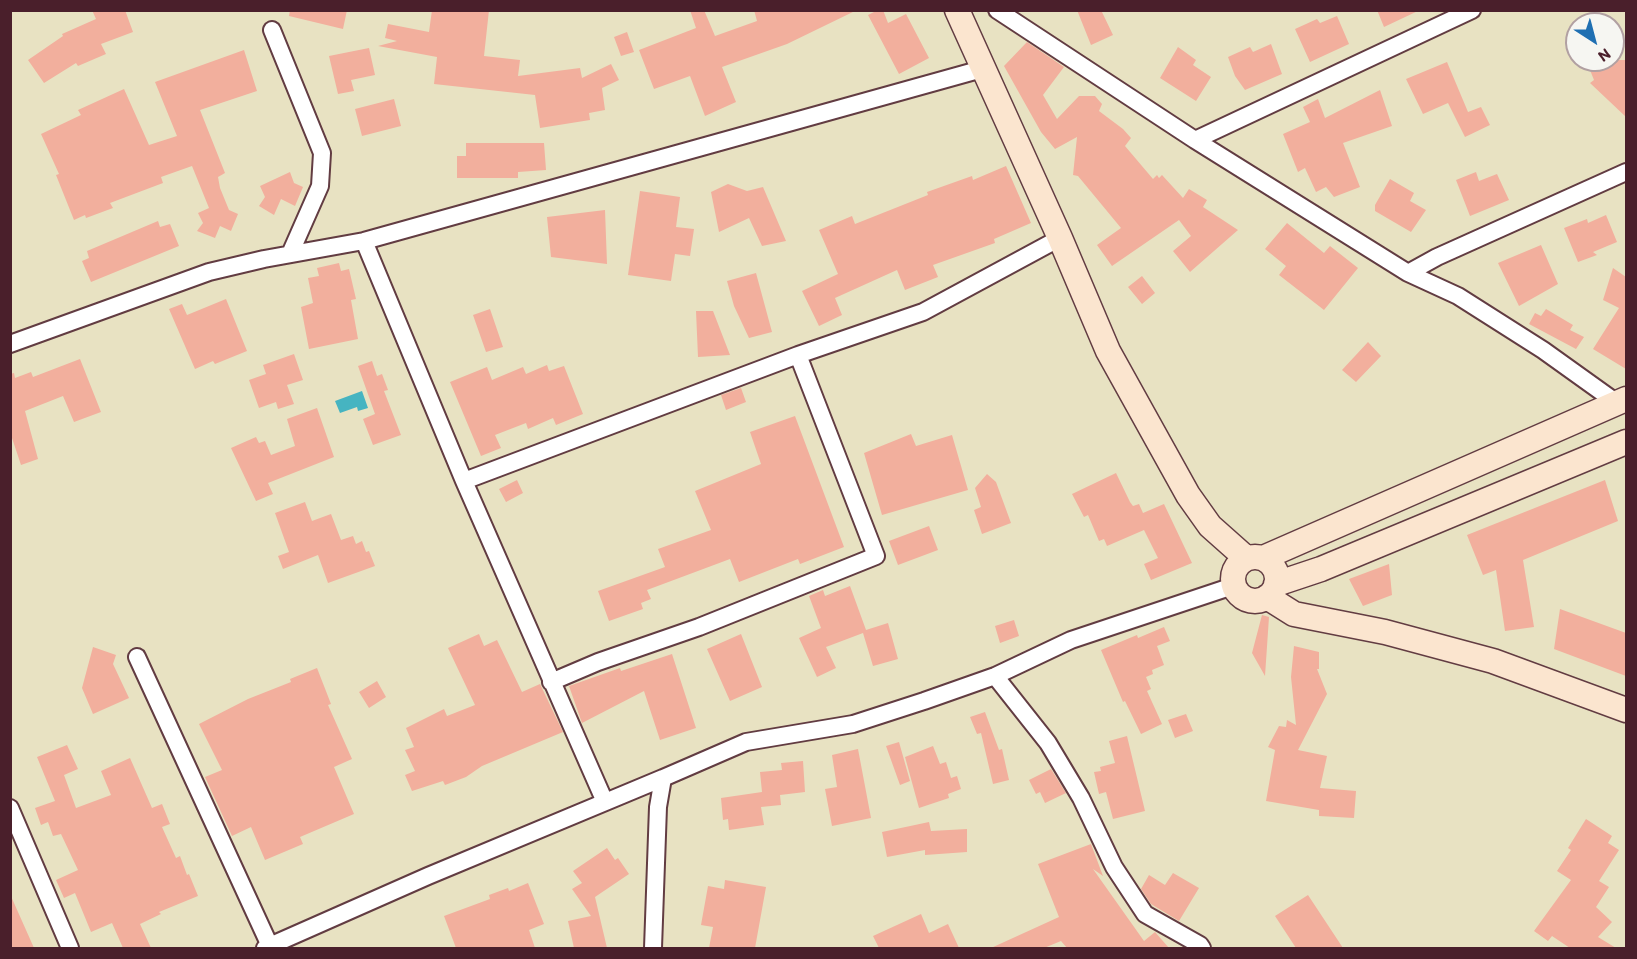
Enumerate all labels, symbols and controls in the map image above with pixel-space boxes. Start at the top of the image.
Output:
north arrow [1565,12,1625,72]
text: N [1595,44,1615,66]

